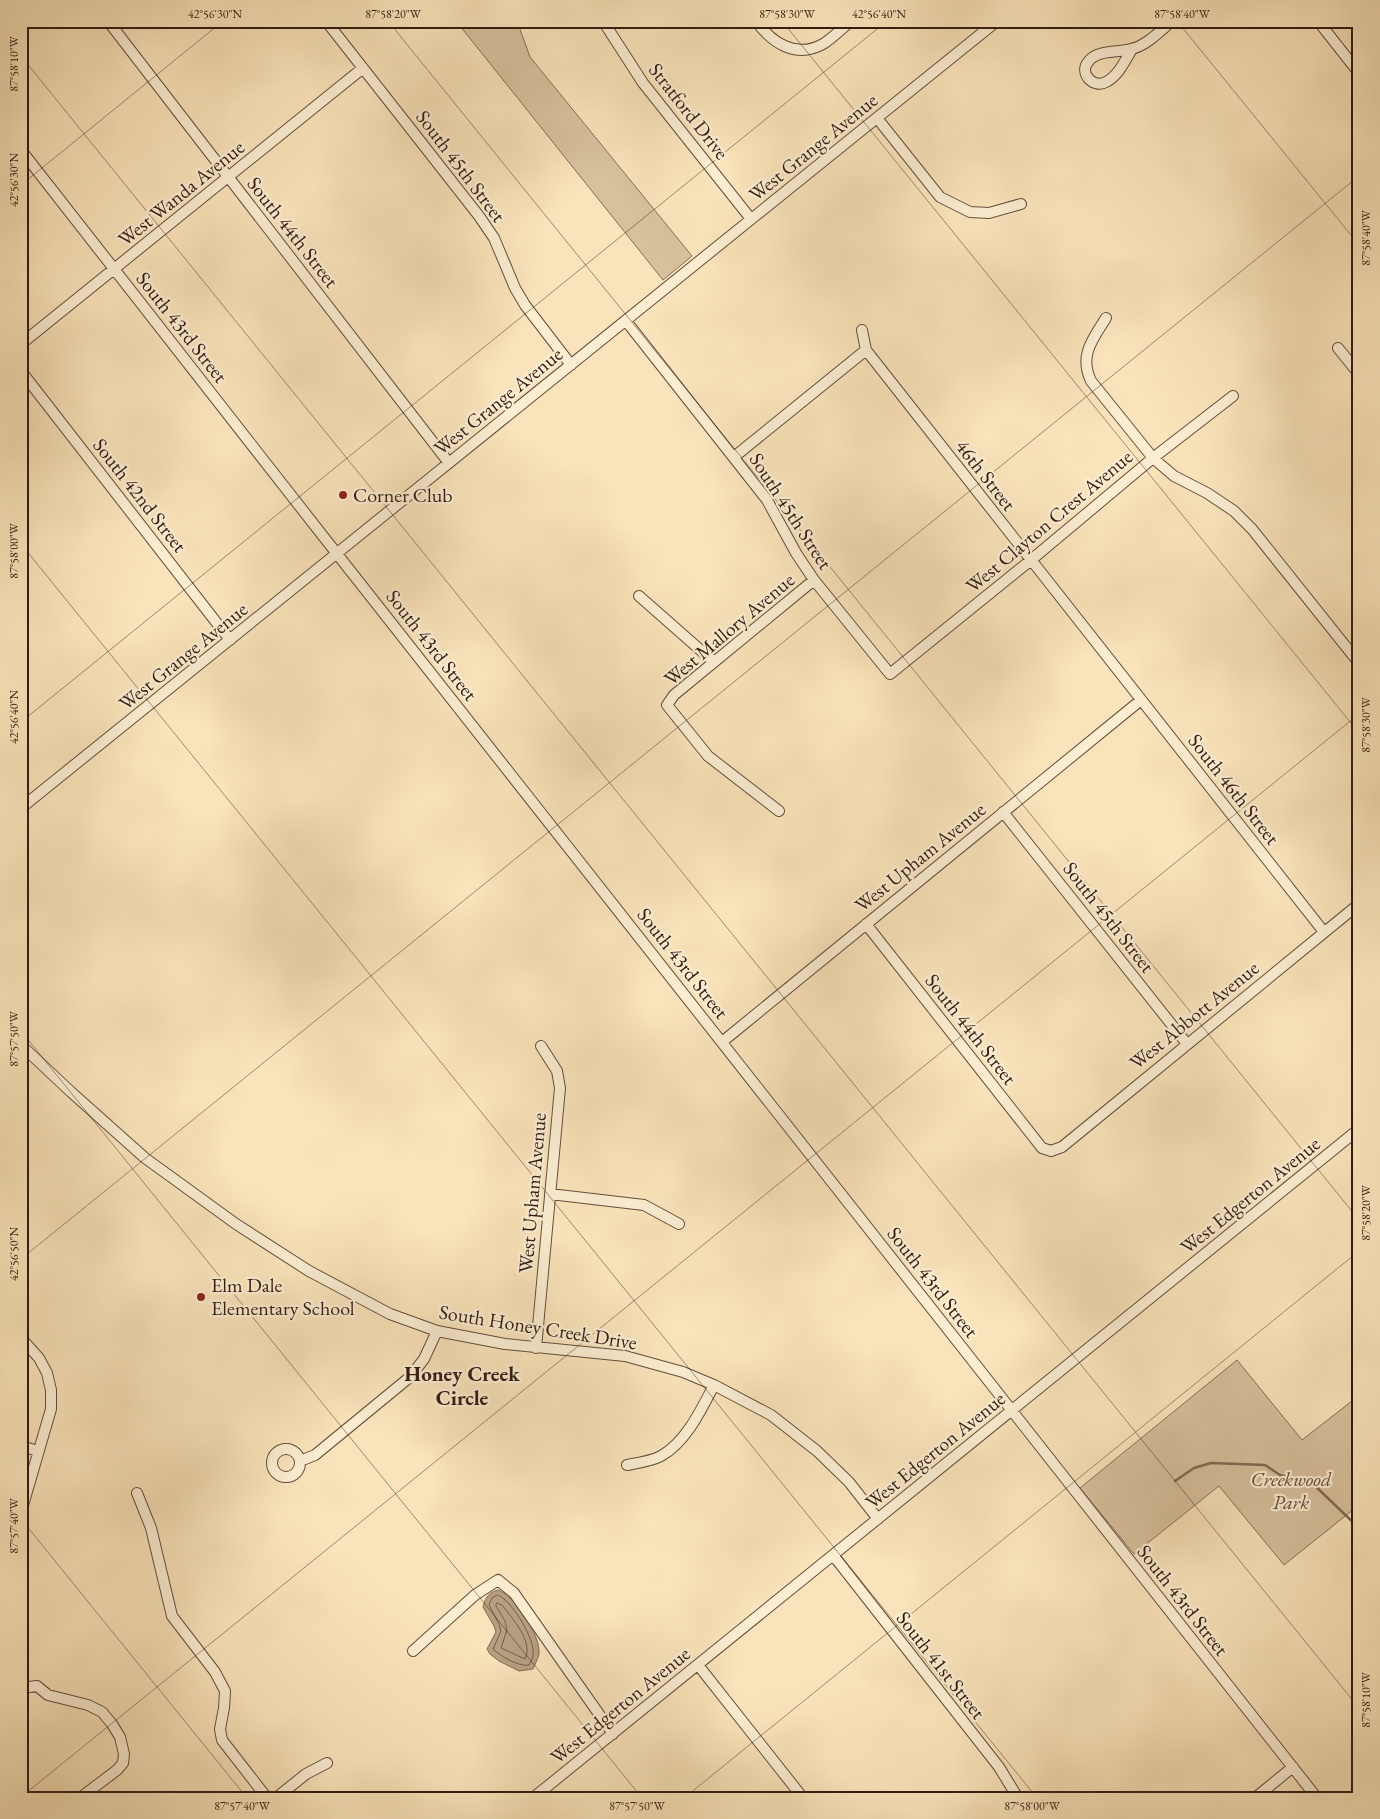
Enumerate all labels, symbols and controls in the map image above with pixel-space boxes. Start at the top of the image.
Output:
text: 42°56'30"N [188,6,242,22]
text: 87°58'20"W [365,6,422,22]
text: 87°58'30"W [759,6,816,22]
text: 42°56'40"N [852,6,906,22]
text: 87°58'40"W [1154,6,1211,22]
text: 87°58'10"W [6,35,22,92]
street label: Stratford Drive [643,57,735,165]
street label: West Grange Avenue [743,87,883,207]
street label: South 45th Street [410,105,512,228]
street label: West Wanda Avenue [112,134,250,252]
text: 42°56'30"N [6,153,22,207]
street label: South 44th Street [241,171,345,293]
text: 87°58'40"W [1358,209,1374,266]
street label: South 43rd Street [130,266,234,388]
street label: West Grange Avenue [428,341,568,461]
street label: South 42nd Street [87,433,193,558]
street label: 46th Street [950,434,1022,517]
street label: West Clayton Crest Avenue [960,443,1138,598]
street label: South 45th Street [744,448,839,575]
place label: Corner Club [353,482,453,508]
marker: Corner Club [337,489,349,501]
text: 87°58'00"W [6,522,22,579]
street label: West Mallory Avenue [658,567,800,691]
street label: South 43rd Street [380,584,484,706]
street label: West Grange Avenue [113,596,253,716]
text: 42°56'40"N [6,690,22,744]
text: 87°58'30"W [1358,696,1374,753]
street label: South 46th Street [1182,728,1286,850]
street label: West Upham Avenue [849,796,991,918]
street label: South 45th Street [1057,856,1161,978]
street label: South 43rd Street [631,902,735,1024]
street label: West Abbott Avenue [1124,955,1264,1075]
street label: South 44th Street [919,968,1023,1090]
text: 87°57'50"W [6,1010,22,1067]
street label: West Upham Avenue [512,1112,552,1274]
street label: West Edgerton Avenue [1175,1130,1326,1260]
text: 87°58'20"W [1358,1184,1374,1241]
street label: South 43rd Street [881,1221,985,1343]
text: 42°56'50"N [6,1227,22,1281]
place label: Elm Dale Elementary School [211,1272,355,1321]
marker: Elm Dale Elementary School [195,1291,207,1303]
street label: South Honey Creek Drive [437,1299,639,1356]
district label: Honey Creek Circle [404,1360,520,1411]
street label: West Edgerton Avenue [860,1385,1011,1515]
park label: Creekwood Park [1251,1466,1332,1515]
text: 87°57'40"W [6,1497,22,1554]
street label: South 43rd Street [1131,1539,1235,1661]
street label: South 41st Street [891,1606,992,1725]
street label: West Edgerton Avenue [545,1640,696,1770]
text: 87°58'10"W [1358,1671,1374,1728]
text: 87°57'40"W [214,1798,271,1814]
text: 87°57'50"W [609,1798,666,1814]
text: 87°58'00"W [1004,1798,1061,1814]

